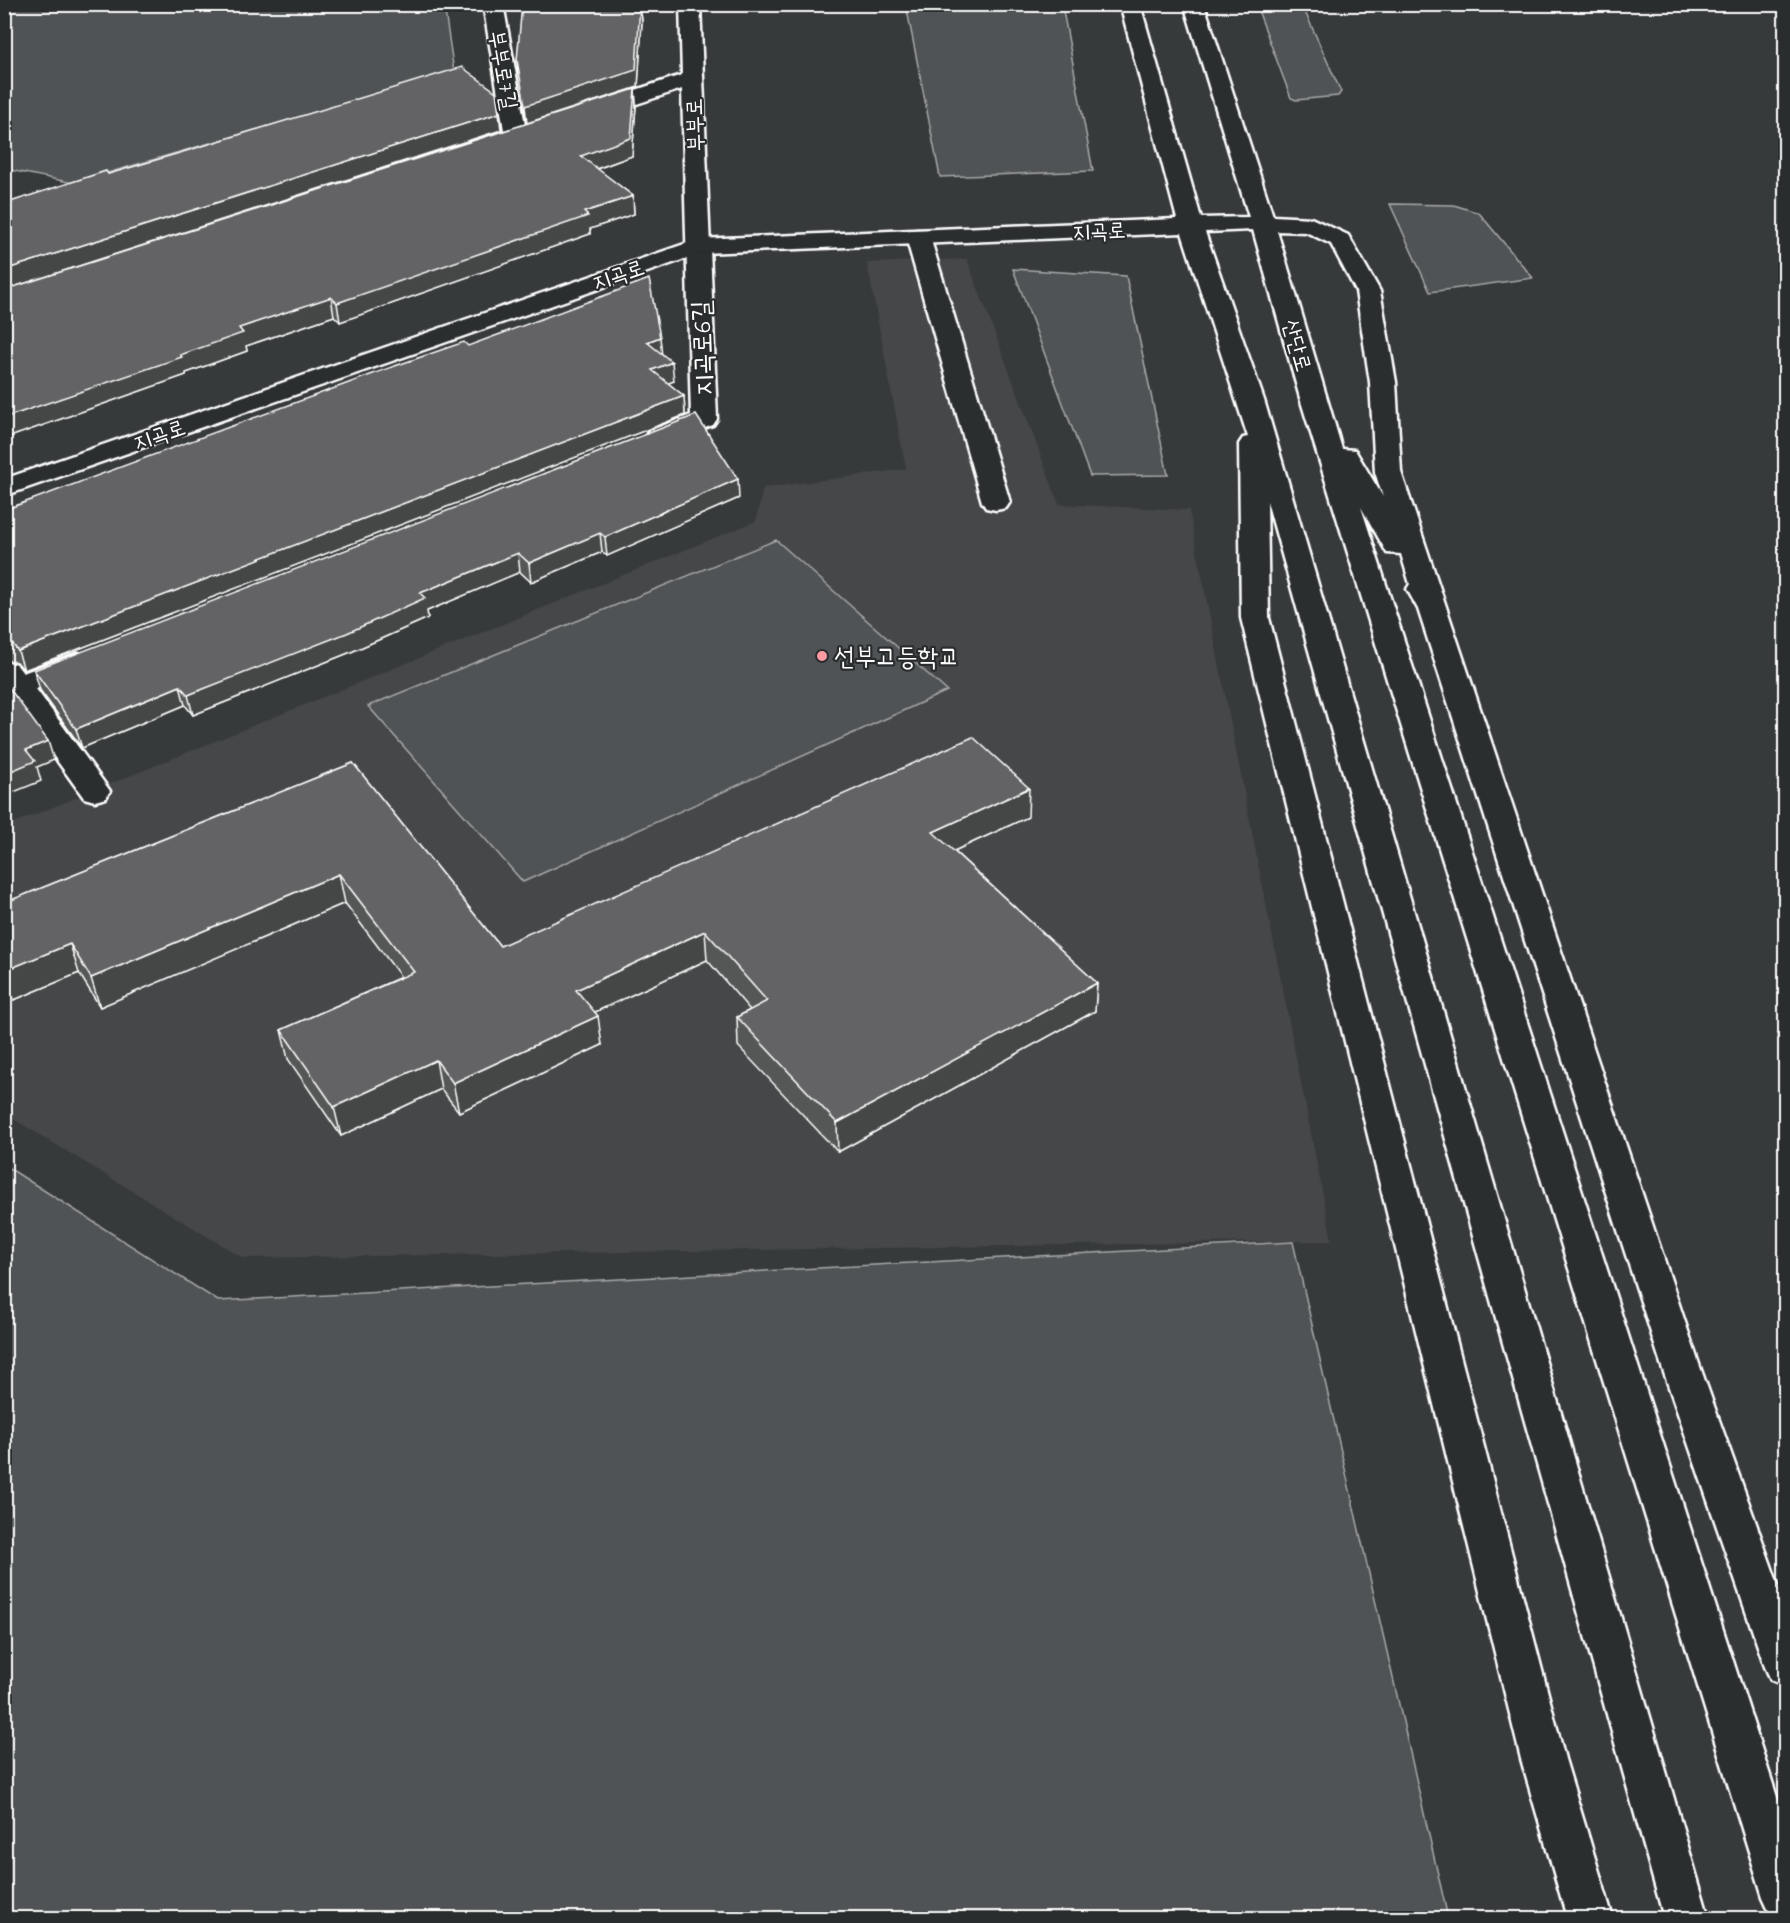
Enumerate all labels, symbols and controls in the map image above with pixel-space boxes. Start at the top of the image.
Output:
street label: 부부로7길 [478,28,524,113]
street label: 부부로 [680,98,714,152]
street label: 지곡로 [1072,216,1126,250]
street label: 지곡로 [589,253,649,301]
street label: 지곡로6길 [684,300,726,396]
street label: 산단로 [1272,316,1318,376]
street label: 지곡로 [130,413,190,461]
place label: 선부고등학교 [834,640,960,678]
marker: 선부고등학교 [815,649,829,663]

